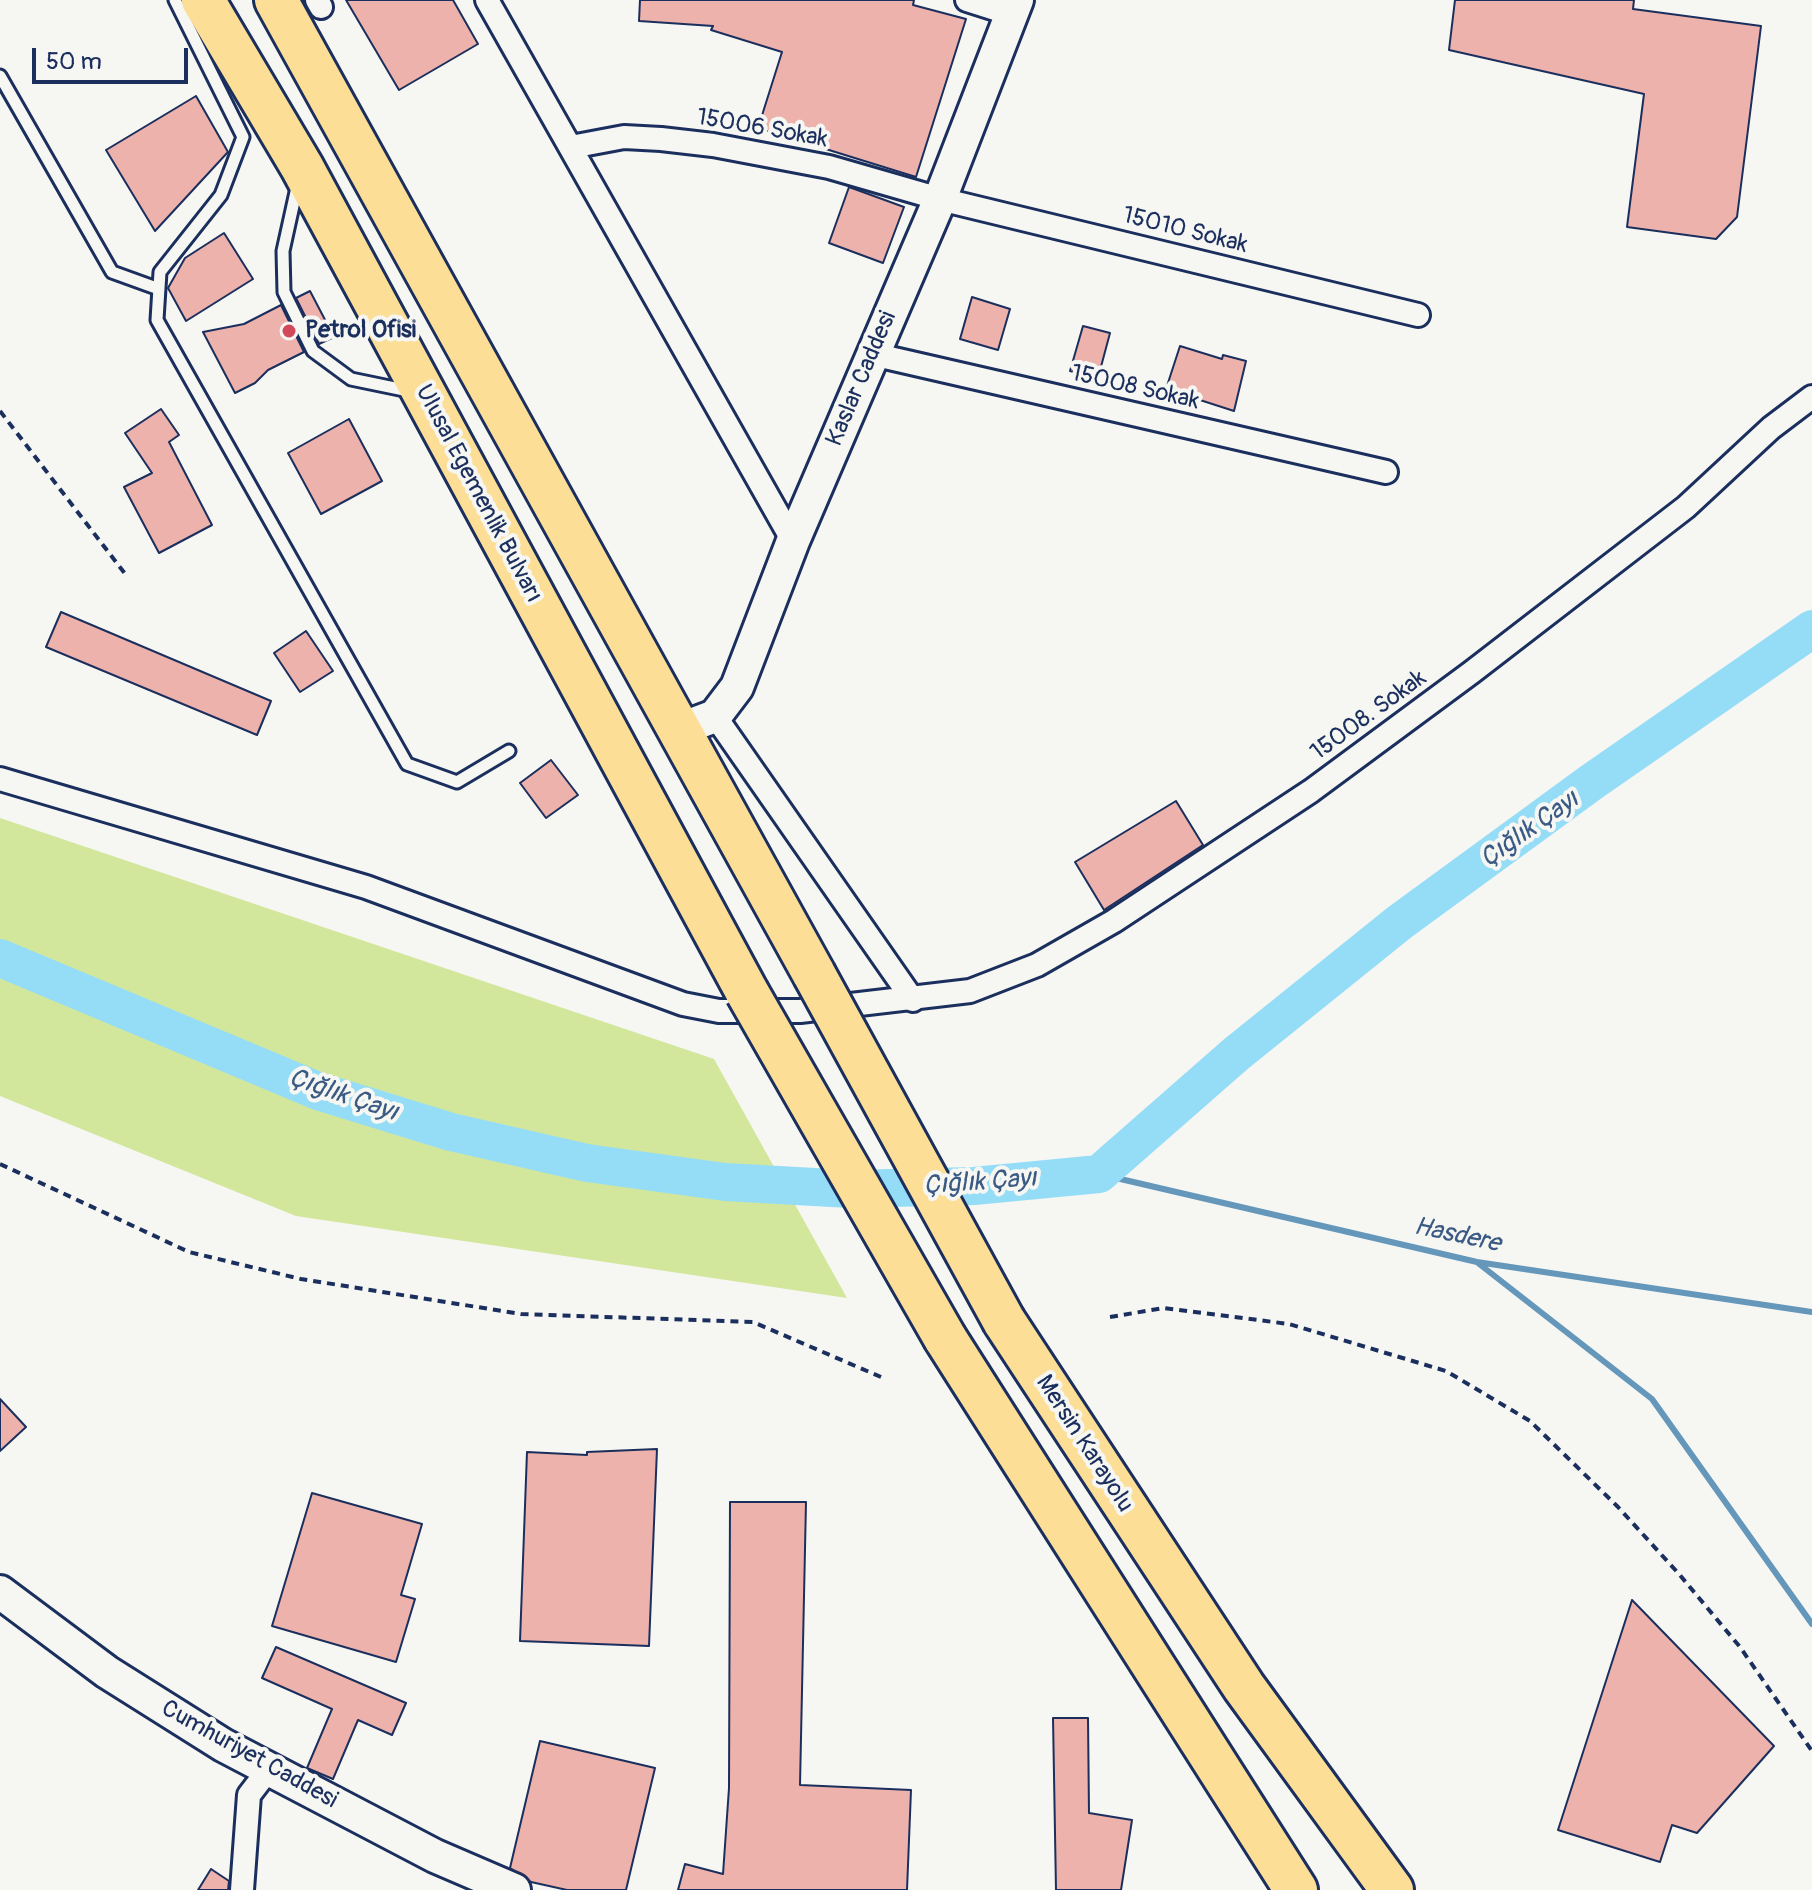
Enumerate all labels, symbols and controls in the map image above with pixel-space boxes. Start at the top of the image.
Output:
scale bar [36,32,192,82]
text: 50 m [46,47,102,76]
street label: 15006 Sokak [694,103,830,155]
street label: 15010 Sokak [1120,202,1250,260]
street label: Kaslar Caddesi [821,307,903,451]
place label: Petrol Ofisi [305,317,416,345]
marker: Petrol Ofisi [280,322,298,340]
street label: 15008 Sokak [1068,359,1202,417]
street label: Ulusal Egemenlik Bulvarı [408,380,548,608]
street label: 15008. Sokak [1306,664,1432,768]
water label: Çığlık Çayı [1475,785,1585,875]
water label: Çığlık Çayı [284,1063,402,1129]
water label: Çığlık Çayı [923,1163,1037,1203]
water label: Hasdere [1411,1212,1503,1260]
street label: Mersin Karayolu [1029,1370,1139,1518]
street label: Cumhuriyet Caddesi [156,1695,342,1815]

